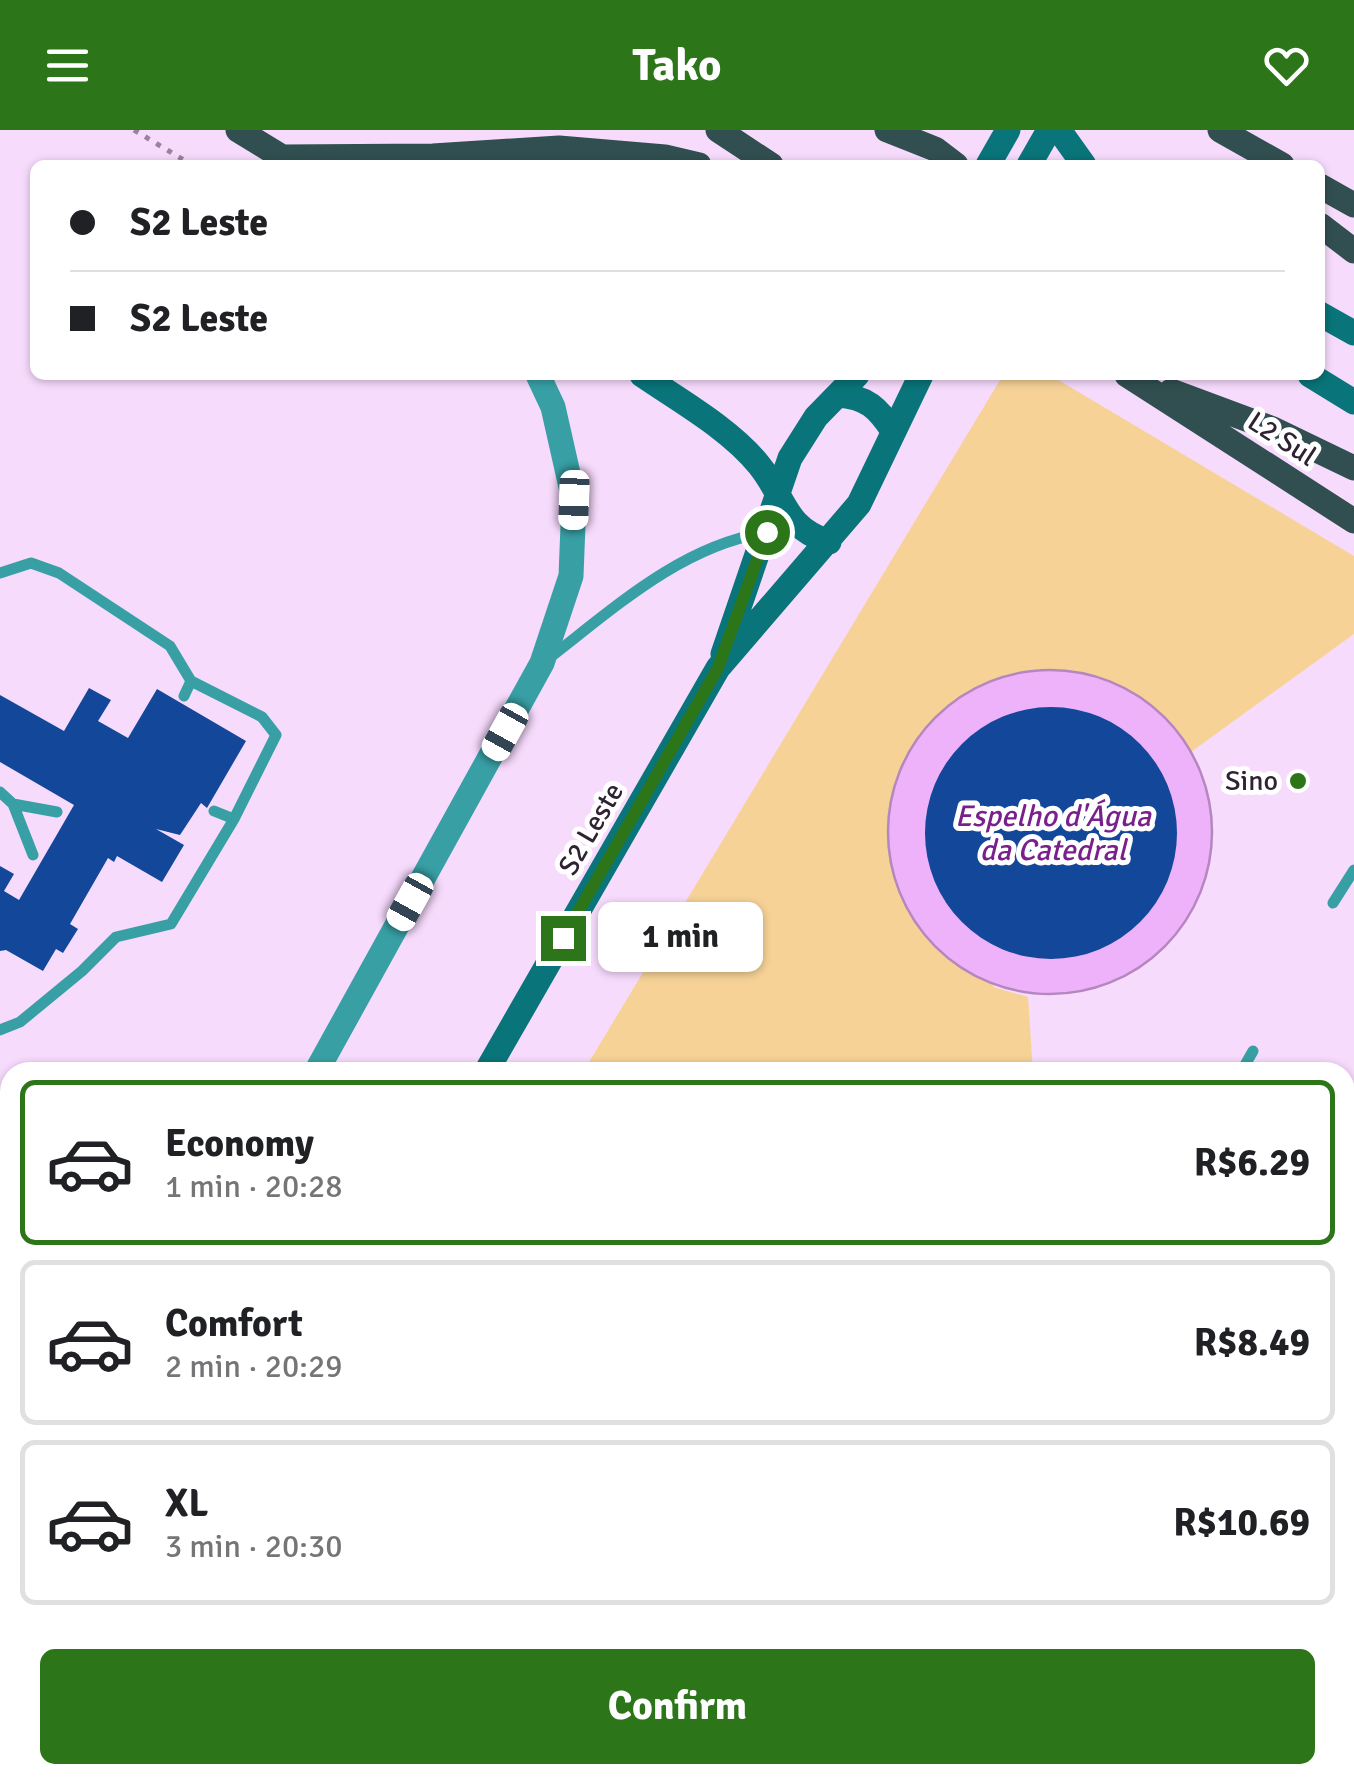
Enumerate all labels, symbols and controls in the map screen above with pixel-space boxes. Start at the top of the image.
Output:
icon: menu [40,38,95,93]
text: Tako [632,38,722,93]
icon: heart [1259,38,1314,93]
text: S2 Leste [130,199,268,246]
text: S2 Leste [130,295,268,342]
street label: L2 Sul [1241,404,1323,474]
car [558,469,590,531]
route start [745,510,790,555]
car [477,698,533,766]
place label: Sino [1225,764,1278,798]
marker: Sino [1287,770,1309,792]
street label: S2 Leste [551,777,631,881]
water label: Espelho d'Água da Catedral [955,798,1152,869]
car [382,868,438,936]
callout: 1 min [598,903,763,973]
route end [541,916,586,961]
text: 1 min [642,917,719,956]
icon: car [45,1118,135,1208]
text: Economy [165,1120,314,1167]
text: R$6.29 [1194,1139,1310,1186]
text: 1 min · 20:28 [165,1167,343,1206]
icon: car [45,1298,135,1388]
text: Comfort [165,1300,303,1347]
text: R$8.49 [1194,1319,1310,1366]
text: 2 min · 20:29 [165,1347,343,1386]
icon: car [45,1478,135,1568]
text: XL [165,1480,208,1527]
text: R$10.69 [1173,1499,1310,1546]
text: 3 min · 20:30 [165,1527,343,1566]
button: Confirm [40,1649,1315,1764]

